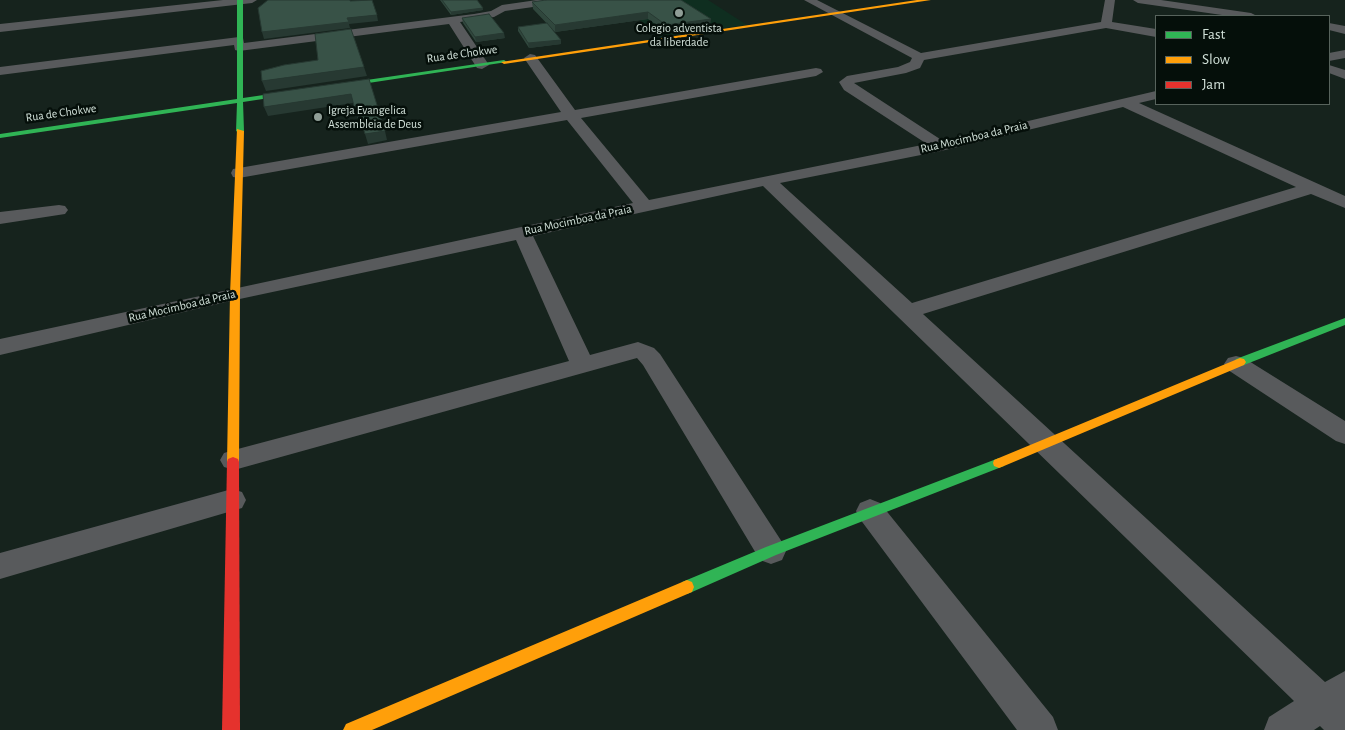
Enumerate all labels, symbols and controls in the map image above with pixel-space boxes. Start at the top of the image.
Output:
marker: Colegio adventista da liberdade [673,7,685,19]
legend [1155,15,1330,105]
place label: Colegio adventista da liberdade [636,21,722,49]
text: Fast [1202,27,1225,42]
street label: Rua de Chokwe [426,42,498,66]
text: Slow [1202,52,1230,67]
text: Jam [1202,77,1225,92]
street label: Rua de Chokwe [25,101,97,125]
place label: Igreja Evangelica Assembleia de Deus [328,103,422,131]
marker: Igreja Evangelica Assembleia de Deus [312,111,324,123]
street label: Rua Mocimboa da Praia [919,118,1029,156]
street label: Rua Mocimboa da Praia [523,202,633,238]
street label: Rua Mocimboa da Praia [127,287,237,325]

